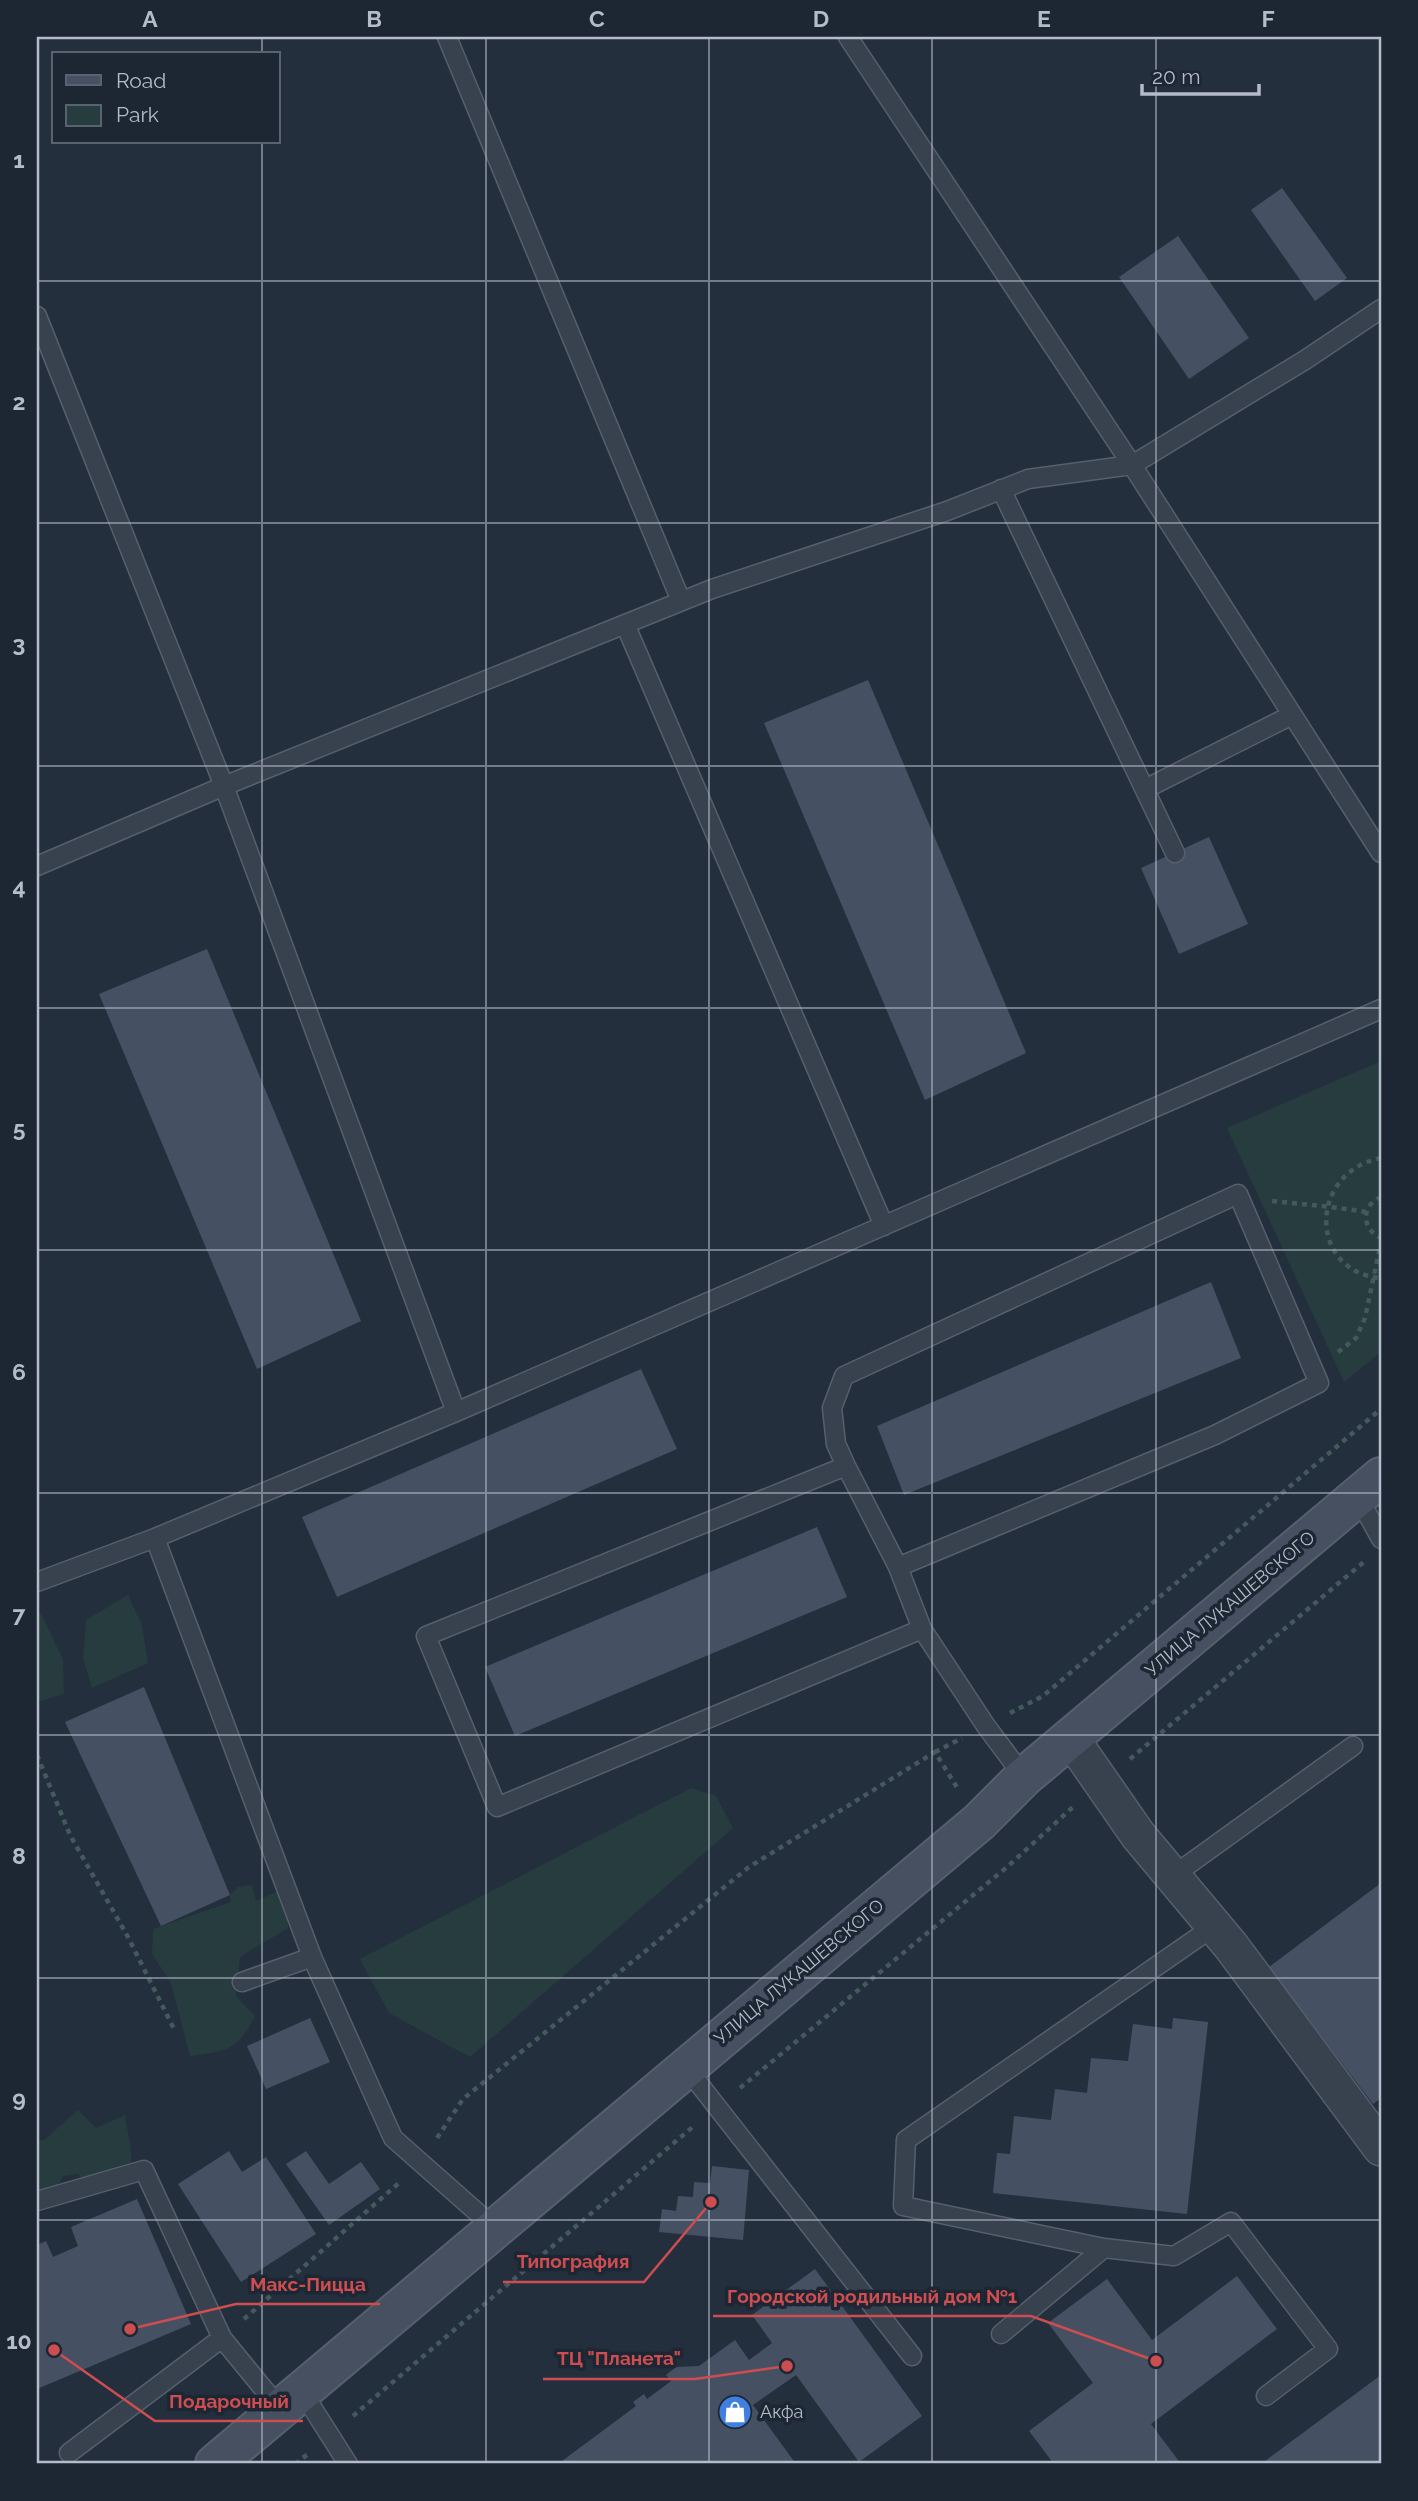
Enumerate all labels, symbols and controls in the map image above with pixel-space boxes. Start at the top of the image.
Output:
text: A [142,5,158,32]
text: B [366,5,382,32]
text: C [589,5,605,32]
text: D [813,5,829,32]
text: E [1037,5,1051,32]
text: F [1261,5,1275,32]
legend [52,52,280,144]
scale bar [1142,52,1259,96]
text: 20 m [1152,64,1200,89]
text: Road [116,68,166,93]
text: Park [116,102,159,127]
text: 1 [13,146,25,173]
text: 2 [13,388,25,415]
text: 3 [13,630,25,657]
text: 4 [12,873,26,900]
text: 5 [13,1115,26,1142]
text: 6 [12,1358,26,1385]
street label: УЛИЦА ЛУКАШЕВСКОГО [1141,1527,1319,1681]
text: 7 [13,1600,26,1627]
text: 8 [12,1842,26,1869]
street label: УЛИЦА ЛУКАШЕВСКОГО [710,1895,888,2049]
text: 9 [12,2085,26,2112]
callout: Типография [503,2242,644,2282]
text: Типография [517,2250,629,2272]
callout: Макс-Пицца [236,2264,380,2304]
text: Макс-Пицца [250,2273,366,2295]
callout: Городской родильный дом №1 [713,2276,1031,2316]
text: Городской родильный дом №1 [727,2285,1017,2307]
text: 10 [6,2327,32,2354]
callout: ТЦ "Планета" [543,2339,695,2379]
text: ТЦ "Планета" [557,2347,681,2369]
callout: Подарочный [155,2381,303,2421]
text: Подарочный [169,2390,289,2412]
shop icon: Акфа [716,2393,754,2431]
place label: Акфа [760,2401,803,2422]

